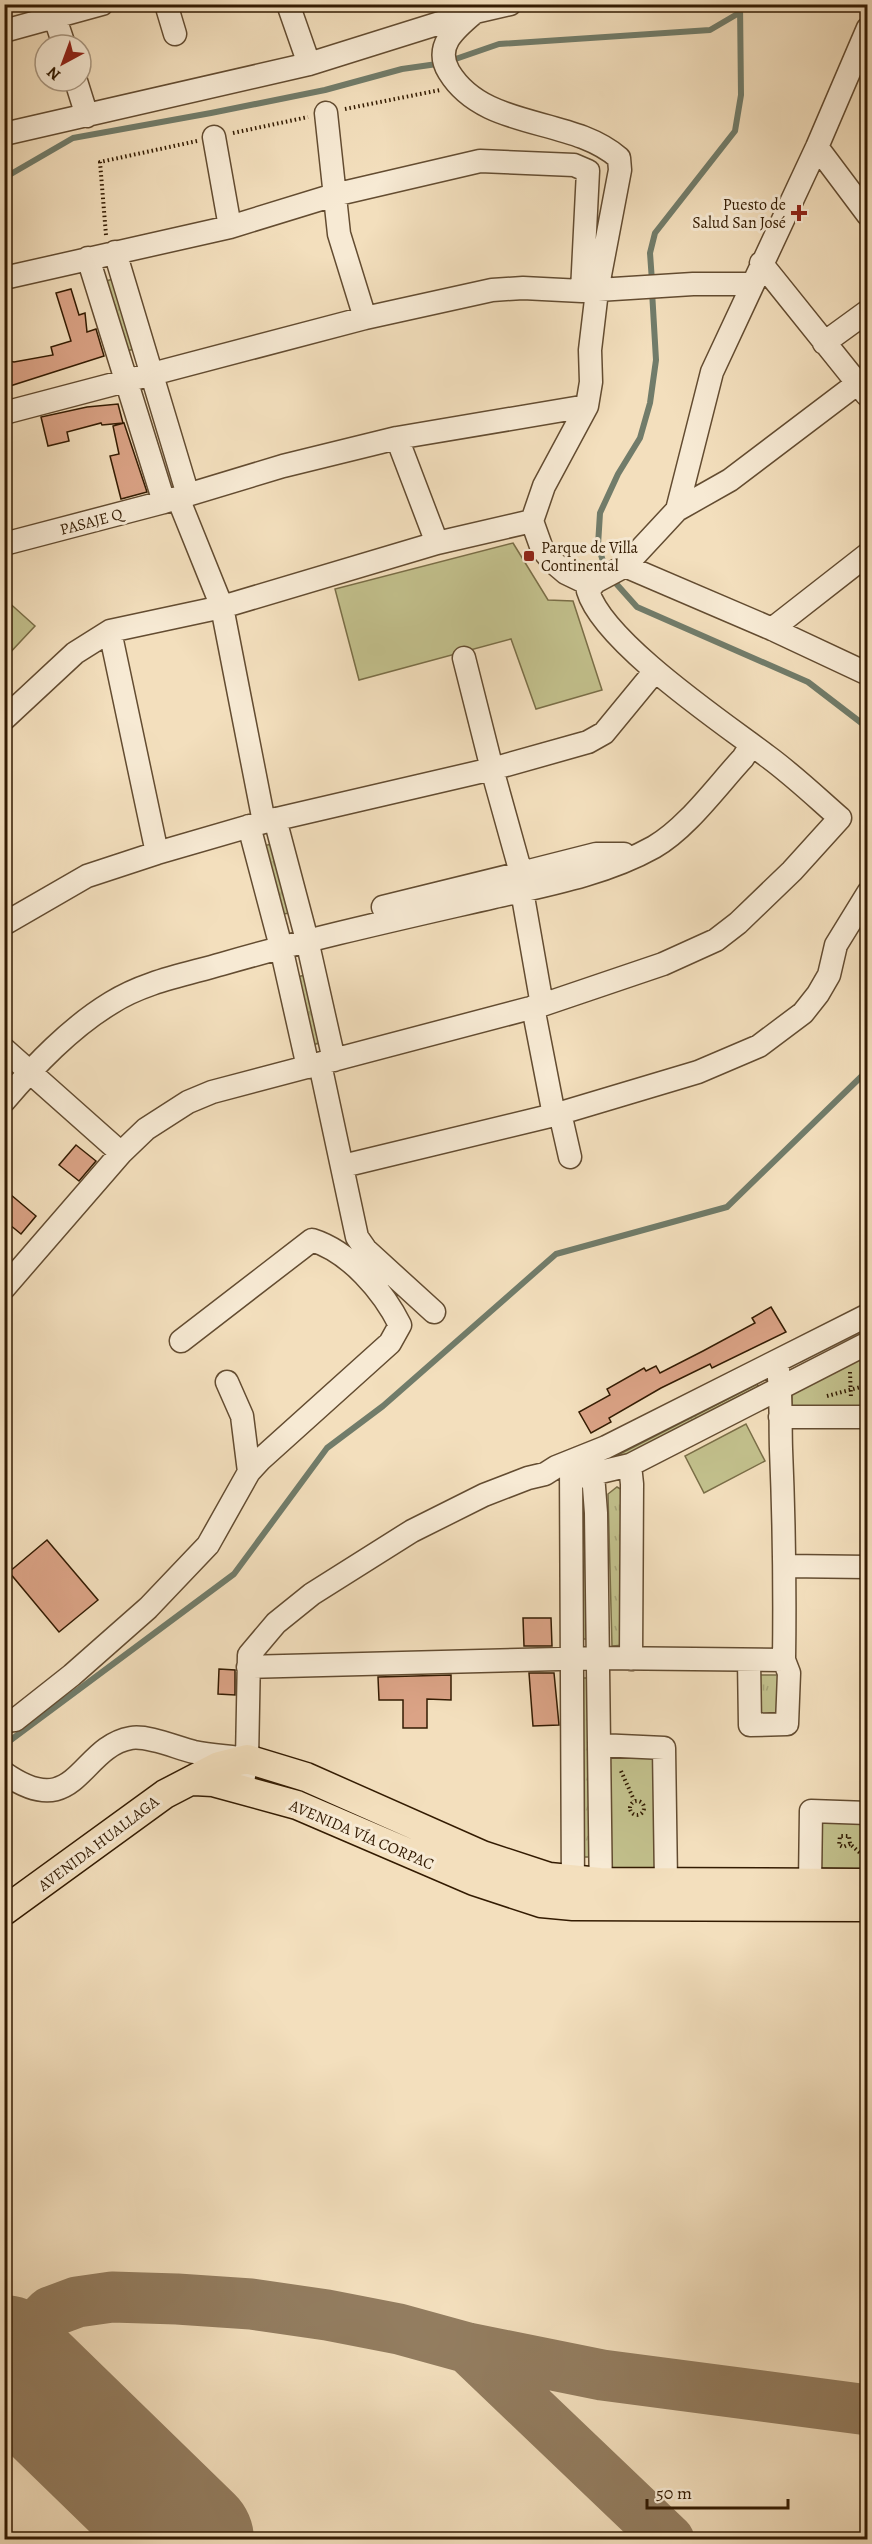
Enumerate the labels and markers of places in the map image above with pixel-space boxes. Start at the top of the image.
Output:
place label: Puesto de Salud San José [692,194,786,234]
marker: Puesto de Salud San José [790,204,808,222]
place label: Parque de Villa Continental [541,537,639,577]
marker: Parque de Villa Continental [522,549,536,563]

